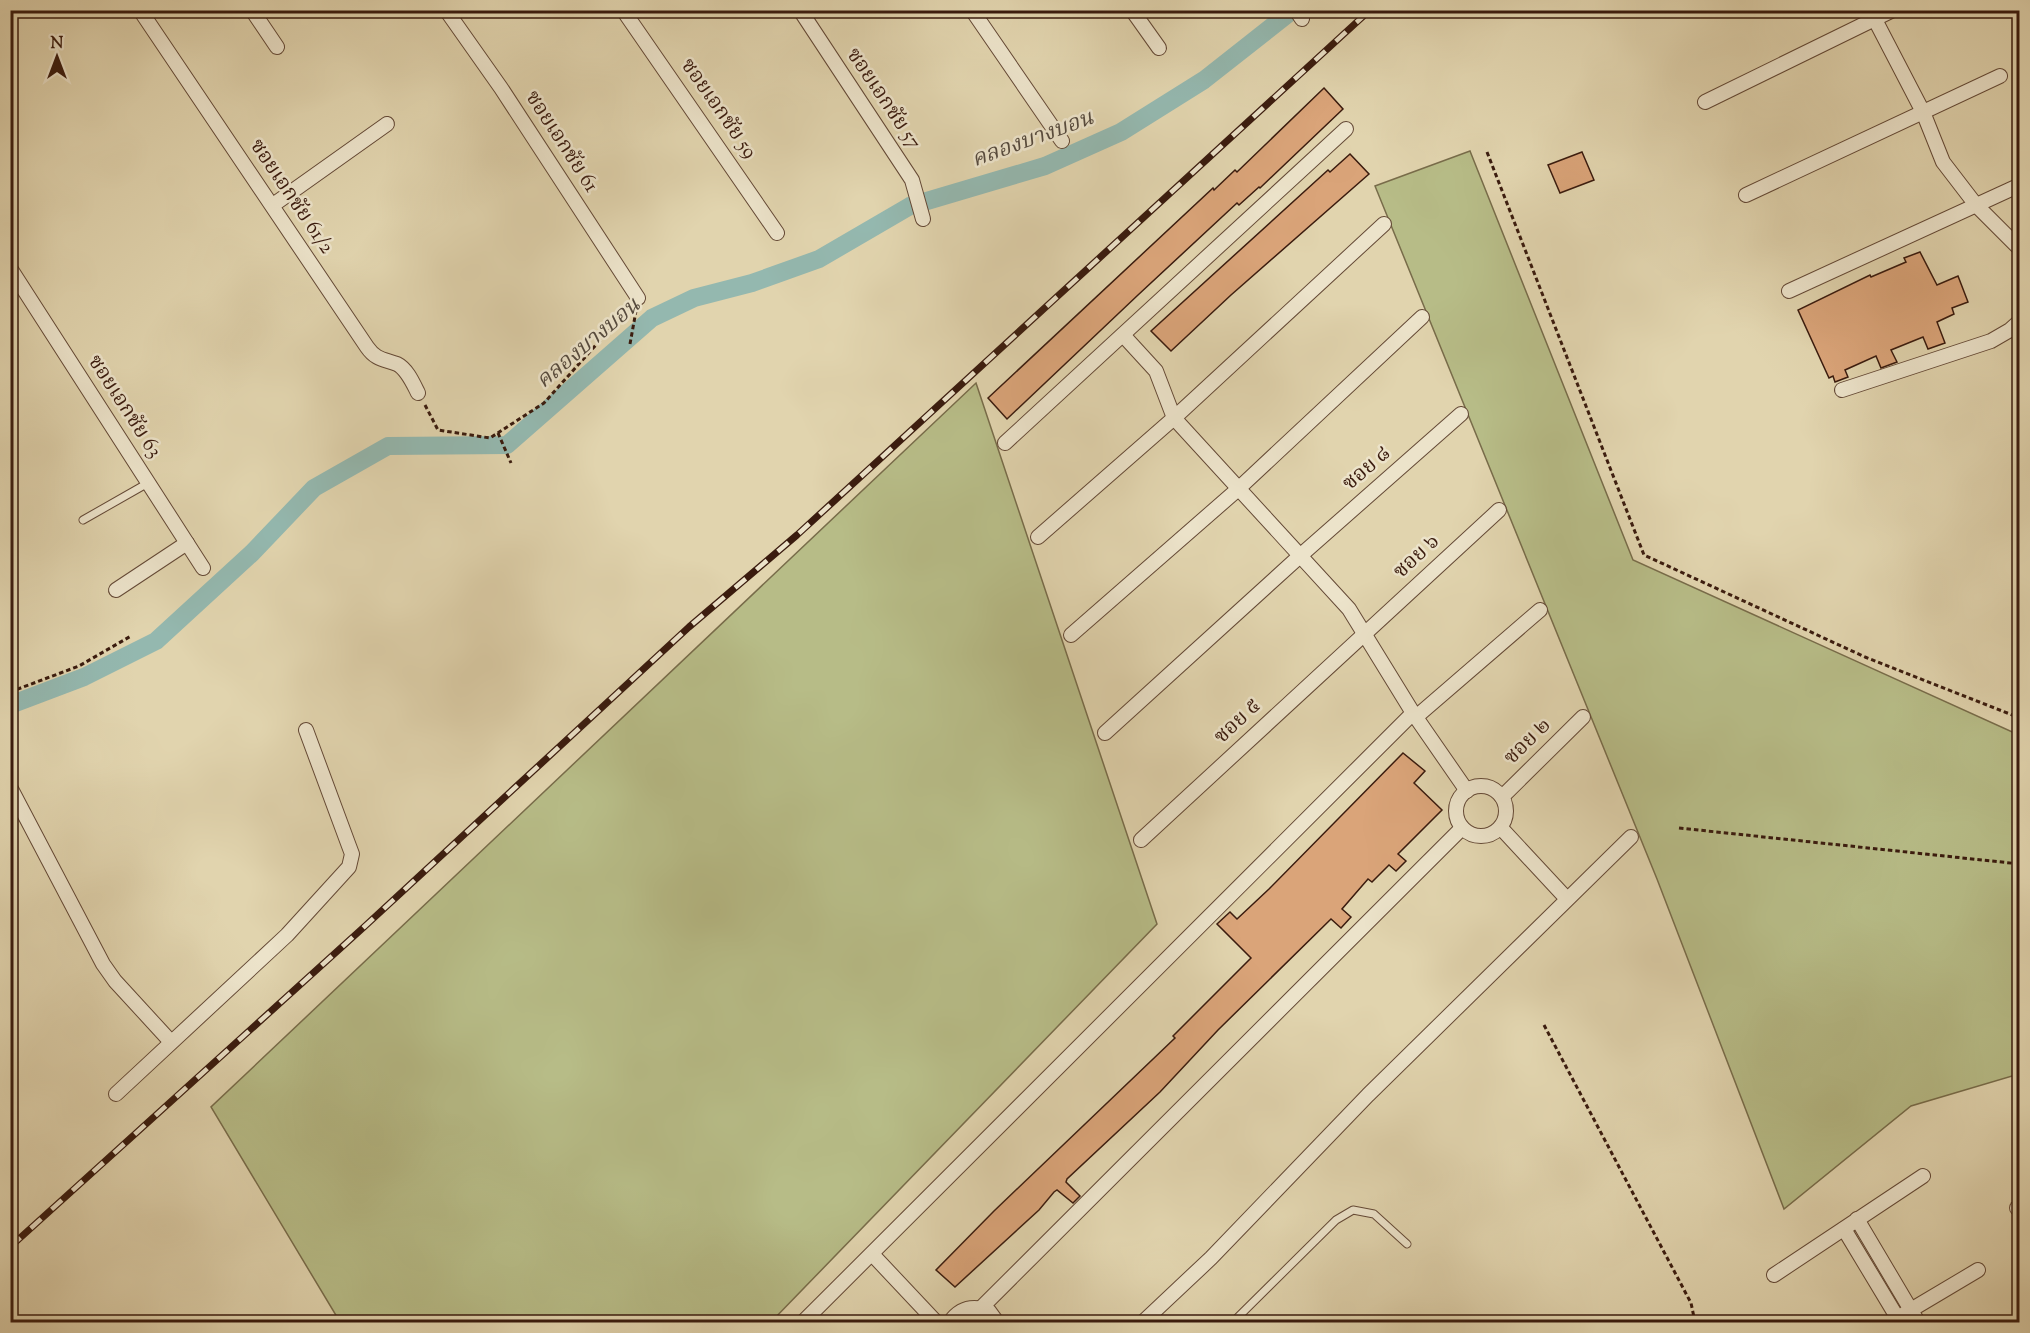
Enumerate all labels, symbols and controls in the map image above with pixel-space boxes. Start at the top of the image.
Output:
north arrow [27,27,87,87]
text: N [51,33,64,56]
street label: ซอยเอกชัย 57 [838,42,928,156]
street label: ซอยเอกชัย 59 [672,53,764,165]
street label: ซอยเอกชัย 61 [517,85,605,199]
water label: คลองบางบอน [968,103,1099,177]
street label: ซอยเอกชัย 61/2 [241,133,341,261]
water label: คลองบางบอน [530,290,649,397]
street label: ซอยเอกชัย 63 [79,349,169,465]
street label: ซอย ๘ [1336,440,1398,498]
street label: ซอย ๖ [1387,528,1447,586]
street label: ซอย ๕ [1208,692,1268,752]
street label: ซอย ๒ [1498,712,1558,772]

